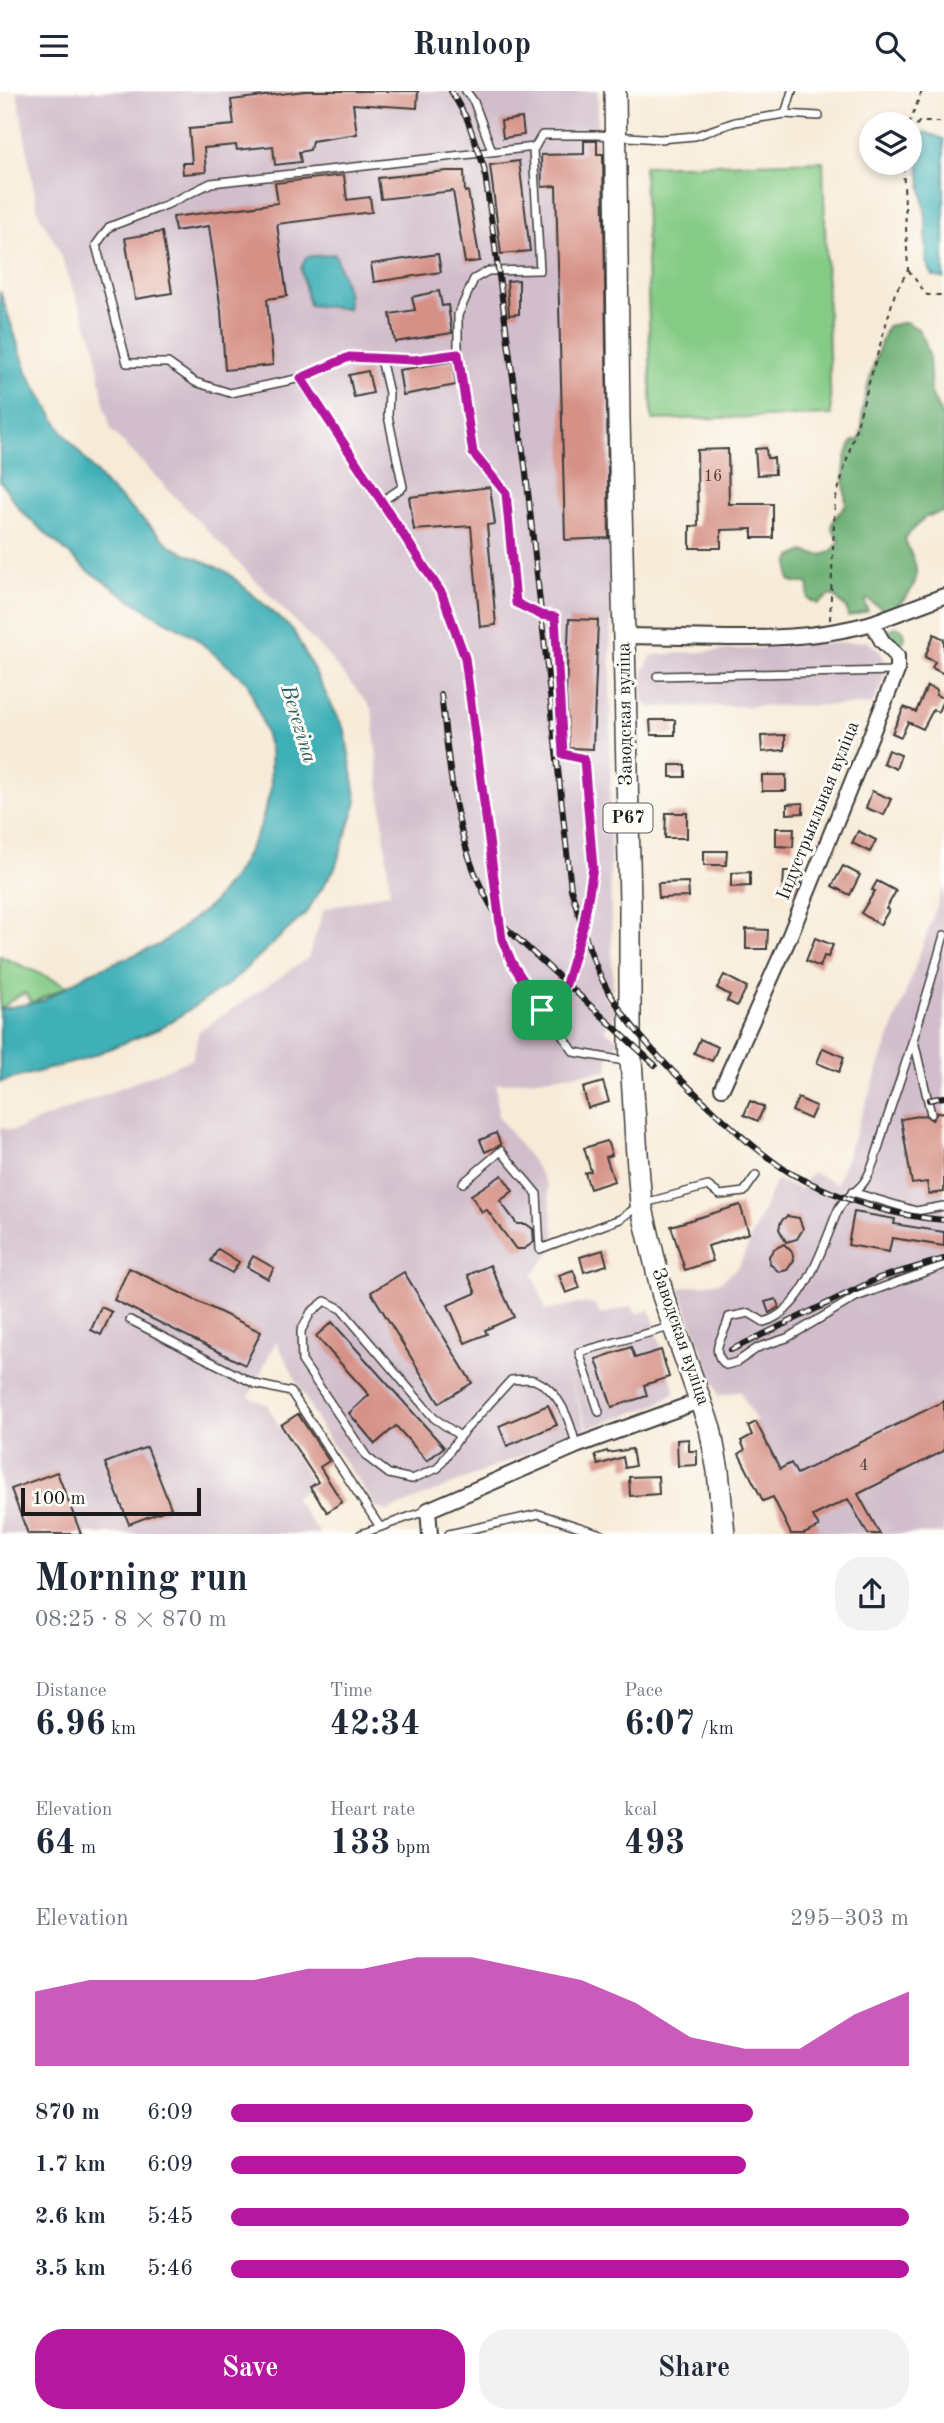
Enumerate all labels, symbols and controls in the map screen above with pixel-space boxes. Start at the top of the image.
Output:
icon: menu [35,27,73,65]
icon: search [871,27,909,65]
text: Runloop [413,30,531,62]
map controls [859,112,922,175]
button: layers [859,112,922,175]
house number: 16 [704,469,722,485]
street label: Заводская вуліца [615,641,637,786]
water label: Berezina [276,682,320,765]
street label: Індустрыяльная вуліца [774,718,864,903]
road number: Р67 [604,803,652,833]
pin [512,980,572,1040]
icon: arrive [523,991,561,1029]
street label: Заводская вуліца [648,1266,713,1409]
house number: 4 [859,1458,869,1474]
scale bar [21,1485,201,1517]
text: 100 m [32,1490,85,1509]
button: share [835,1557,909,1631]
text: Morning run [35,1561,248,1599]
text: 08:25 · 8 × 870 m [35,1608,227,1631]
text: Distance [35,1682,107,1701]
text: Time [330,1682,372,1701]
text: Pace [624,1682,663,1701]
text: 6.96 [35,1707,106,1742]
text: 42:34 [330,1707,421,1742]
text: 6:07 [624,1707,695,1742]
text: km [106,1720,136,1739]
text: /km [695,1720,734,1739]
text: Elevation [35,1801,112,1820]
text: Heart rate [330,1801,415,1820]
text: kcal [624,1801,657,1820]
text: 64 [35,1826,76,1861]
text: 133 [330,1826,391,1861]
text: 493 [624,1826,685,1861]
text: m [76,1839,96,1858]
text: bpm [391,1839,431,1858]
text: Elevation [35,1907,129,1930]
text: 295–303 m [790,1907,909,1930]
text: 870 m [35,2101,100,2124]
text: 6:09 [147,2101,193,2124]
text: 1.7 km [35,2153,106,2176]
text: 6:09 [147,2153,193,2176]
text: 2.6 km [35,2205,106,2228]
text: 5:45 [147,2205,193,2228]
text: 3.5 km [35,2257,106,2280]
text: 5:46 [147,2257,193,2280]
button: Save [35,2329,465,2409]
button: Share [479,2329,909,2409]

